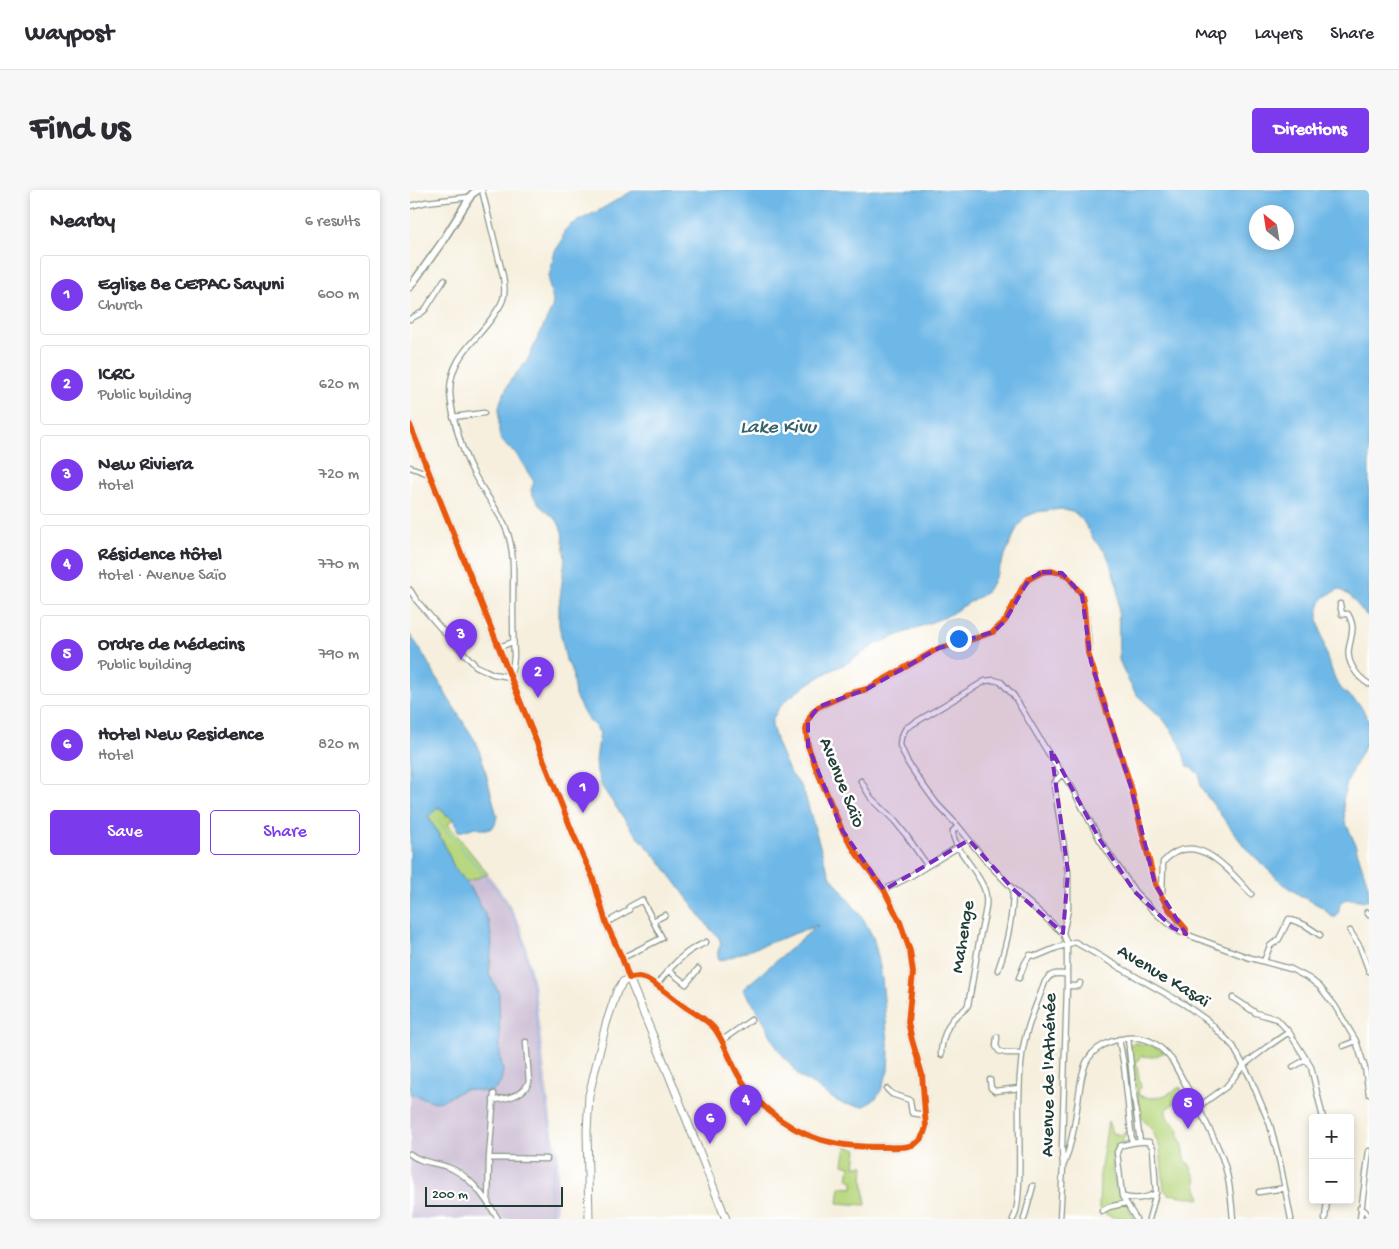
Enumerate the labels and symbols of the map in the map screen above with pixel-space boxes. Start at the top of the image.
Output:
north arrow [1249,205,1294,250]
water label: Lake Kivu [740,417,818,440]
pin: 3 [445,619,477,660]
your location [946,626,972,652]
pin: 2 [522,657,554,698]
street label: Avenue Saïo [813,735,870,831]
pin: 1 [567,772,599,813]
street label: Mahenge [947,899,981,975]
street label: Avenue Kasaï [1112,940,1214,1014]
street label: Avenue de l'Athénée [1037,993,1063,1157]
pin: 4 [730,1085,762,1126]
pin: 5 [1172,1088,1204,1129]
pin: 6 [694,1103,726,1144]
scale bar [425,1184,562,1207]

